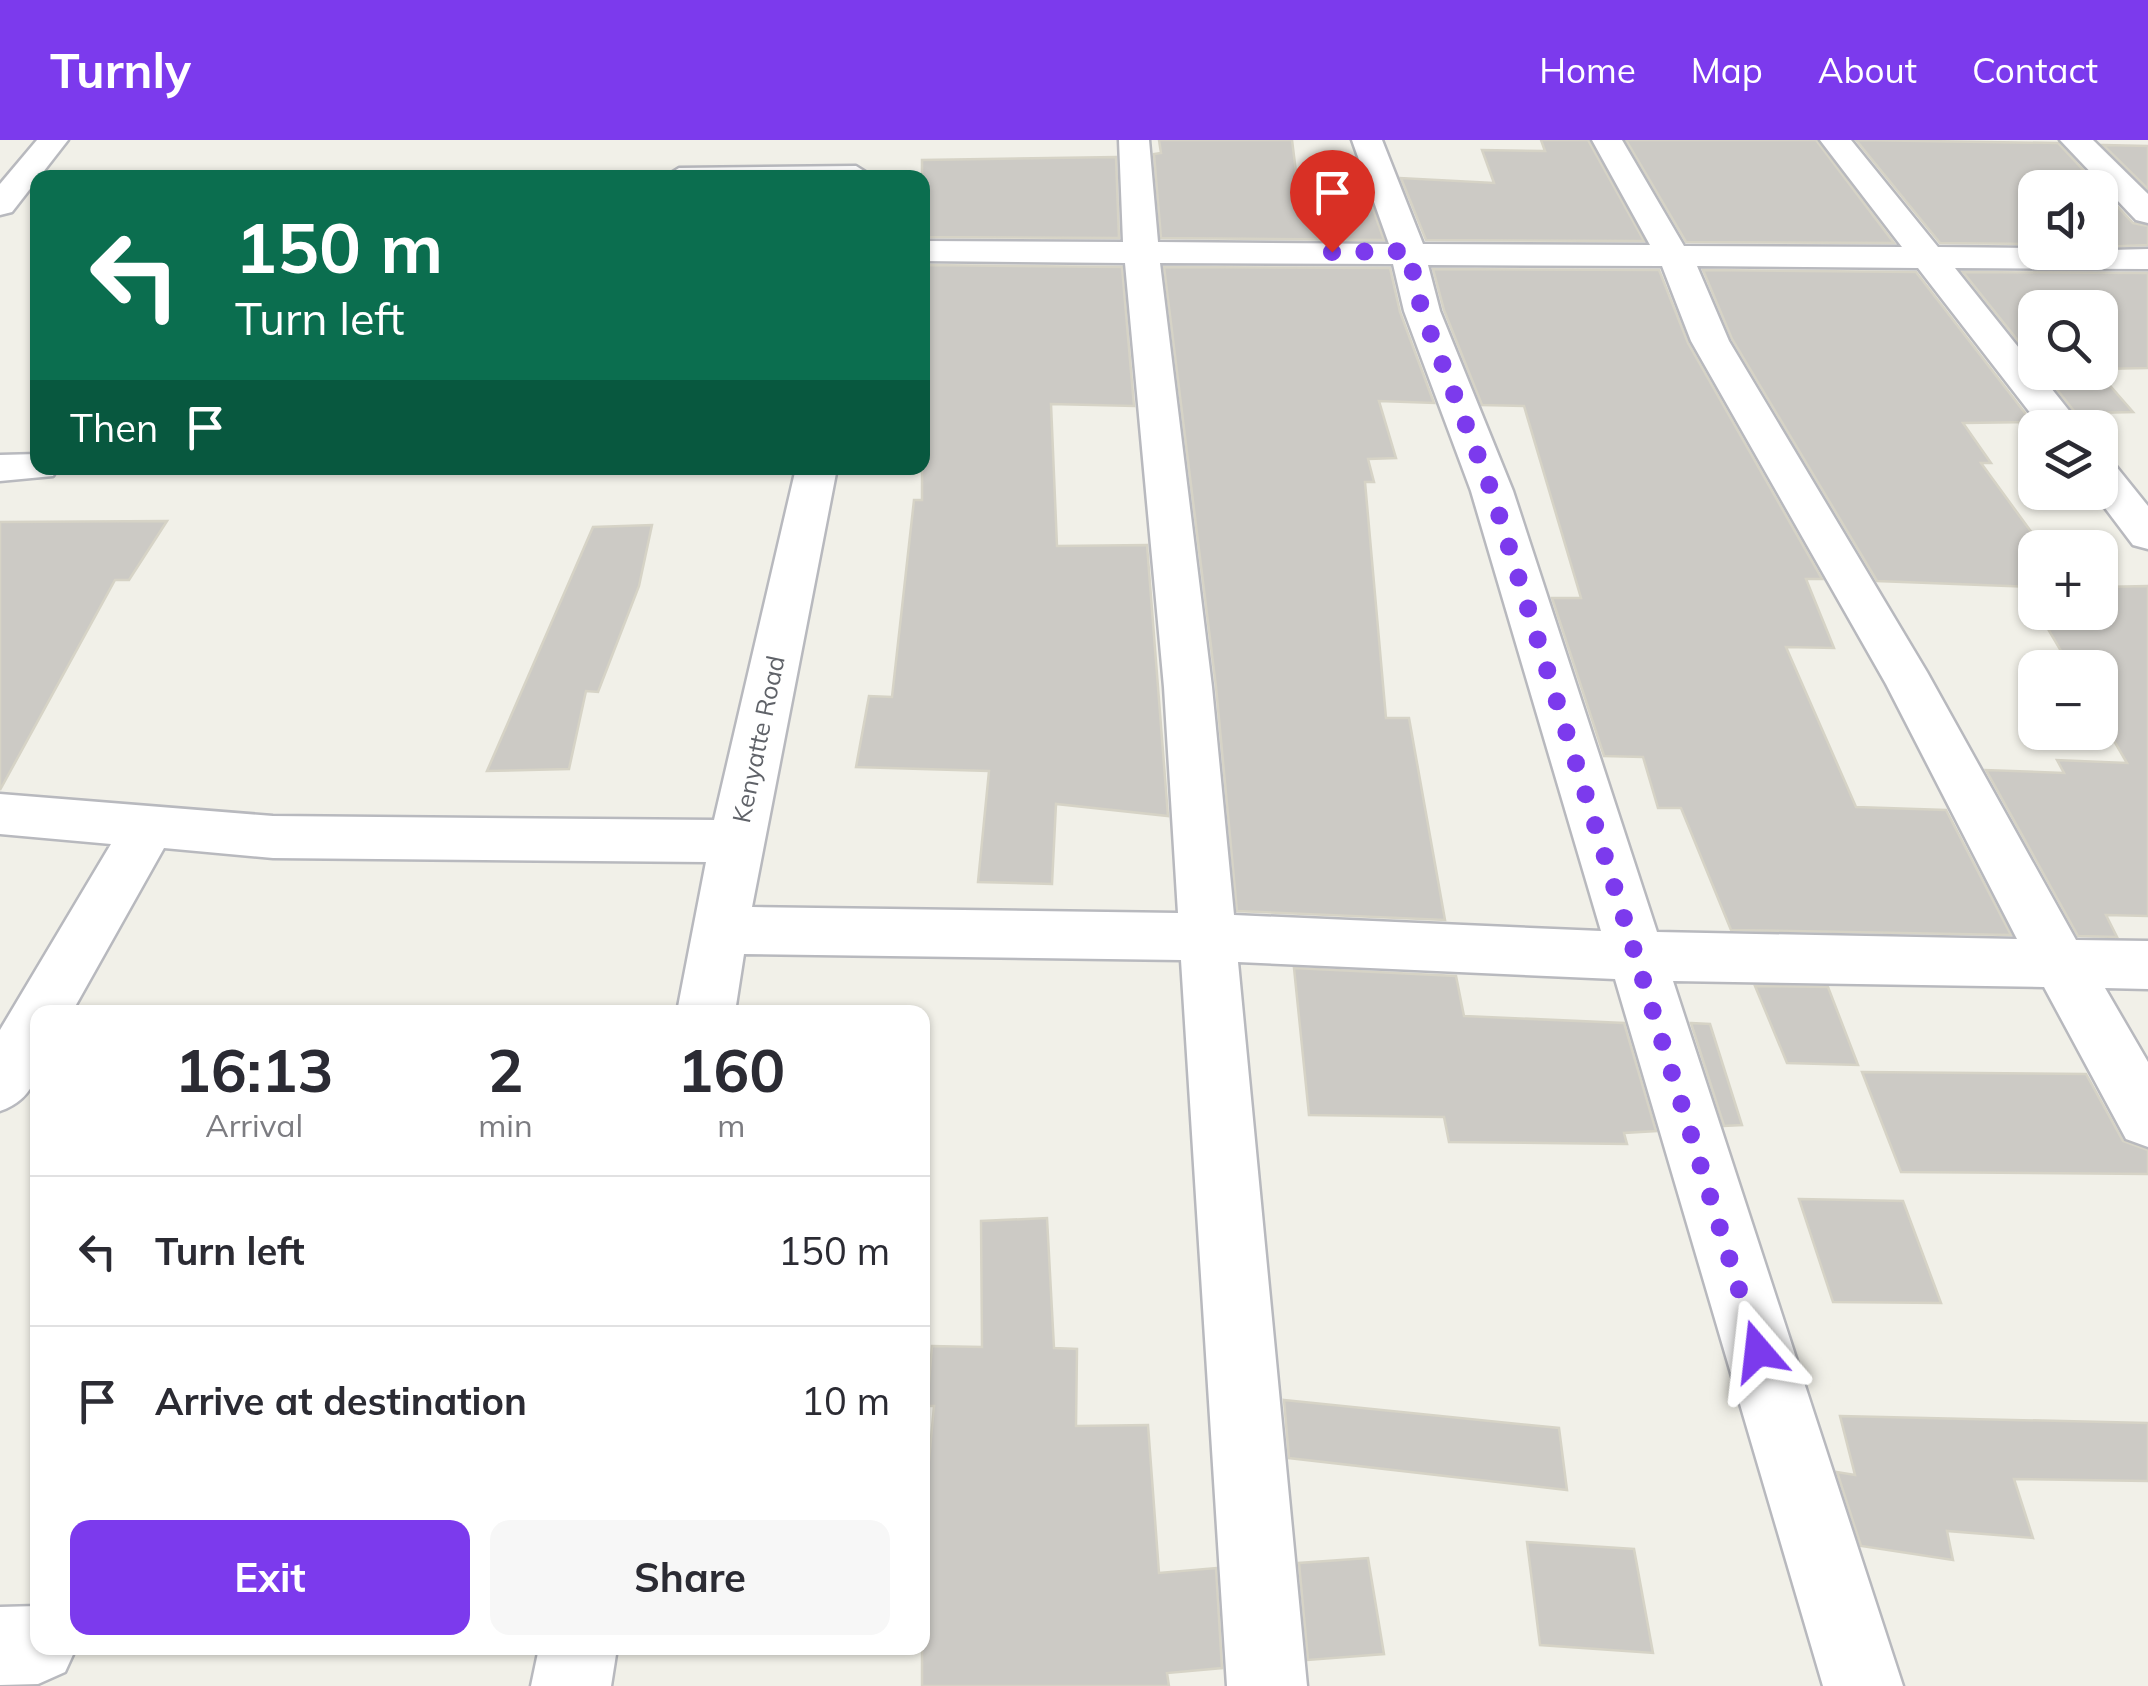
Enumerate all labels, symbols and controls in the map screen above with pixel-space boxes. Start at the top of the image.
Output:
text: Turnly [50,40,191,100]
text: Home [1539,48,1636,92]
text: Map [1691,48,1763,92]
text: About [1818,48,1917,92]
text: Contact [1972,48,2098,92]
pin [1290,150,1375,253]
icon: arrive [1305,165,1360,220]
map controls [2018,170,2118,750]
button: sound [2018,170,2118,270]
text: 150 m [235,203,443,291]
icon: left [70,210,200,340]
text: Turn left [235,290,404,346]
button: search [2018,290,2118,390]
icon: arrive [178,400,233,455]
text: Then [70,404,158,452]
button: layers [2018,410,2118,510]
button: + [2018,530,2118,630]
button: − [2018,650,2118,750]
street label: Kenyatte Road [725,653,791,825]
text: 16:13 [175,1032,334,1107]
text: 2 [487,1032,523,1107]
text: 160 [677,1032,785,1107]
text: Arrival [205,1105,303,1145]
text: min [478,1105,533,1145]
text: m [717,1105,745,1145]
icon: left [70,1224,125,1279]
text: Turn left [155,1227,305,1275]
text: 150 m [778,1227,890,1275]
position arrow [1706,1299,1810,1403]
icon: arrive [70,1374,125,1429]
text: Arrive at destination [155,1377,527,1425]
text: 10 m [801,1377,890,1425]
button: Exit [70,1520,470,1635]
button: Share [490,1520,890,1635]

